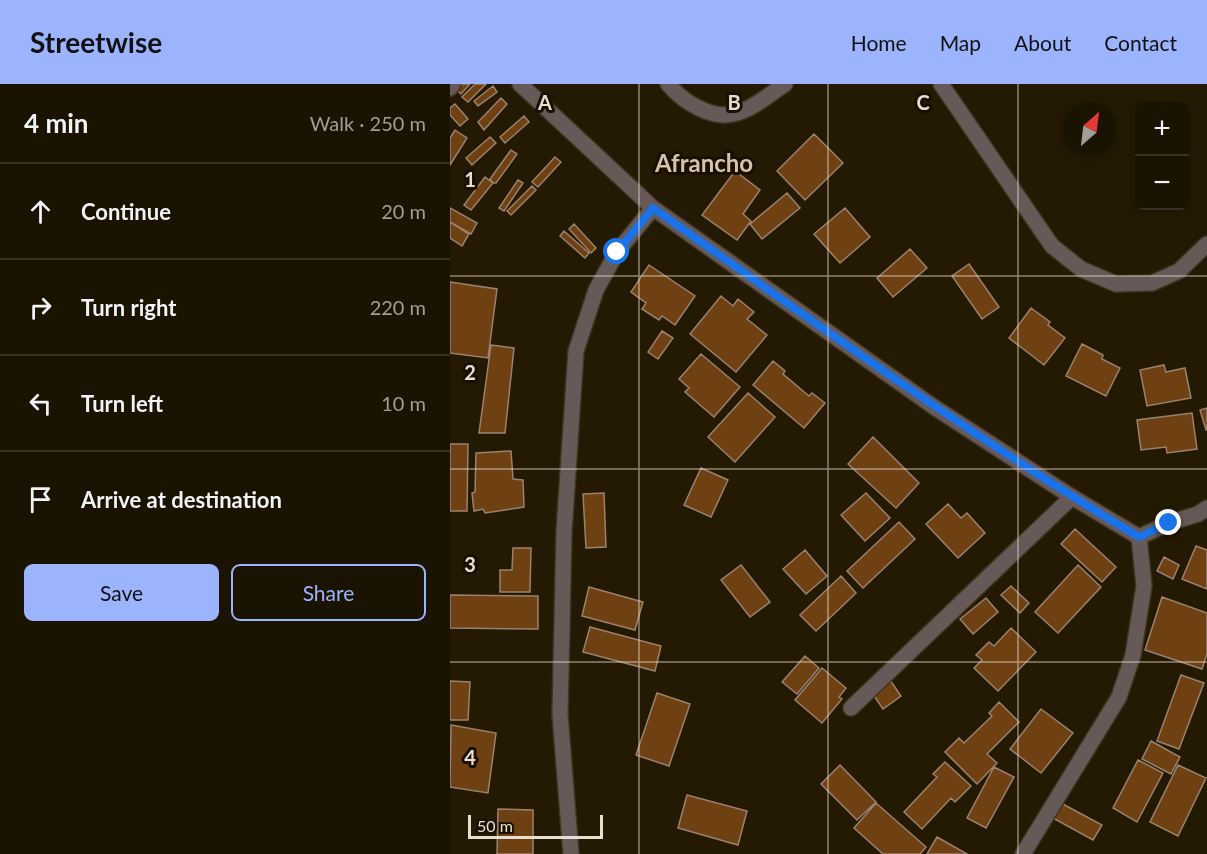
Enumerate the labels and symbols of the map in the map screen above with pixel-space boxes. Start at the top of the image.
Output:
text: A [537,90,552,114]
text: B [727,90,741,114]
text: C [916,90,930,114]
north arrow [1063,102,1117,156]
district label: Afrancho [654,148,753,177]
text: 1 [464,167,476,191]
route start [603,238,629,264]
text: 2 [464,360,476,384]
route end [1155,509,1181,535]
text: 3 [464,552,476,576]
text: 4 [464,745,476,769]
scale bar [468,812,603,840]

